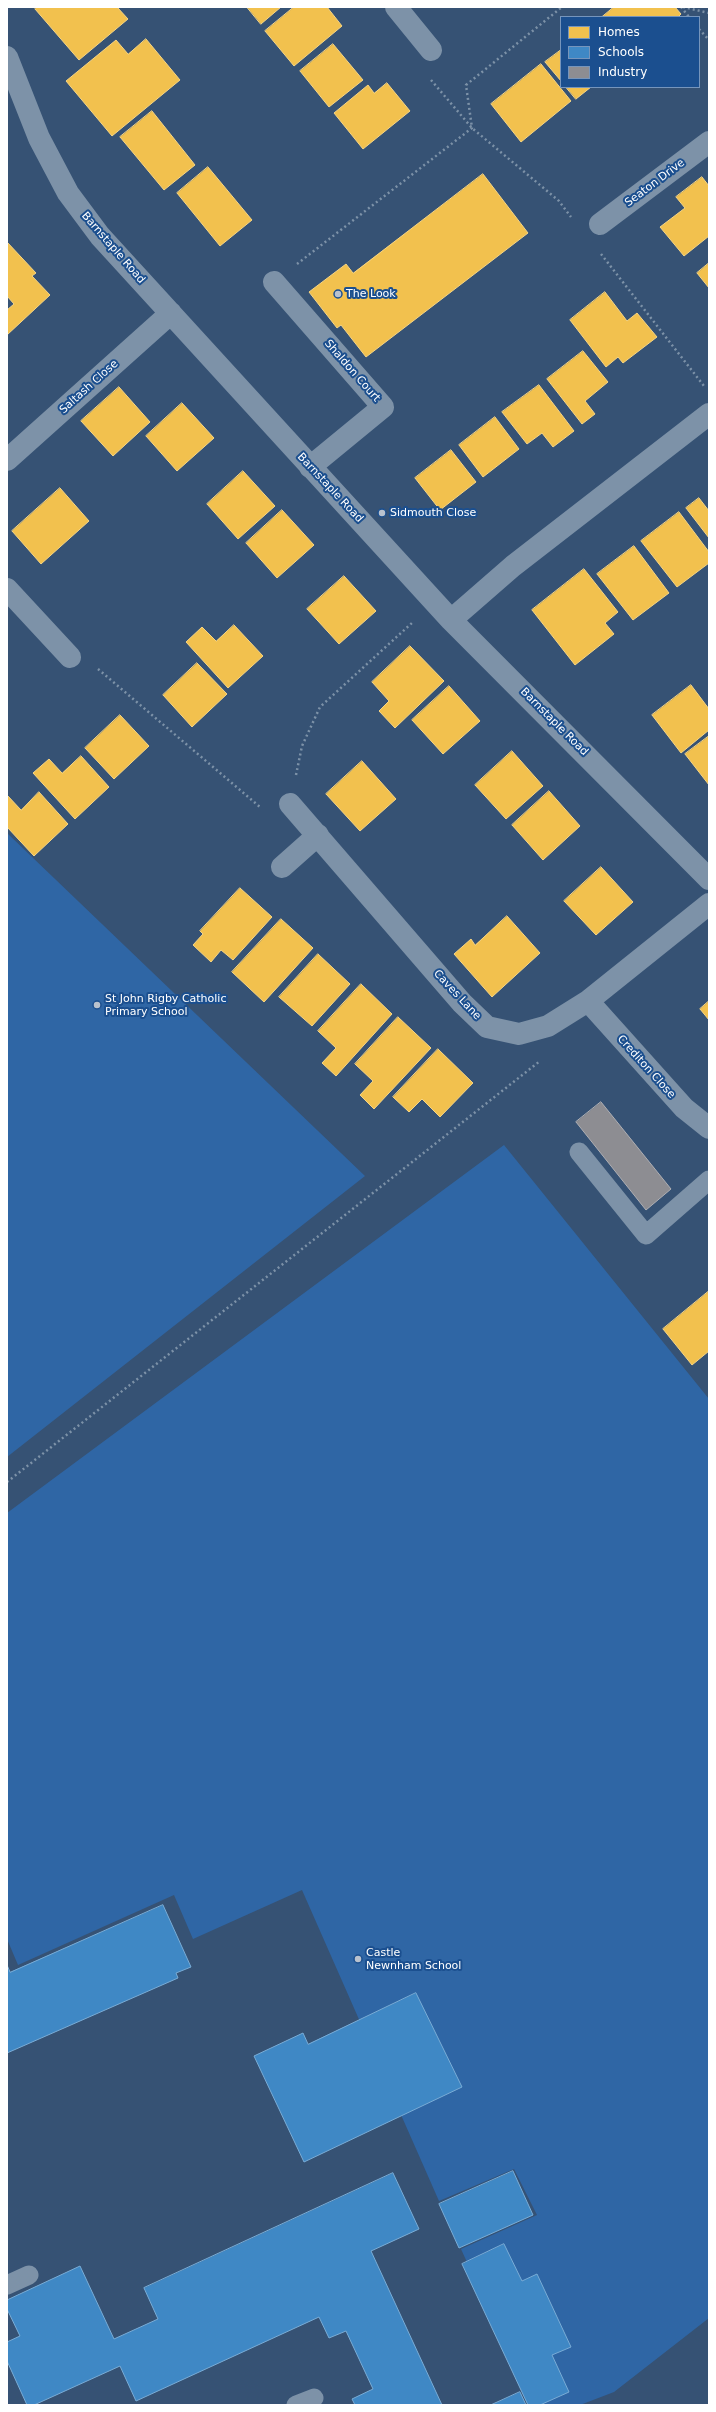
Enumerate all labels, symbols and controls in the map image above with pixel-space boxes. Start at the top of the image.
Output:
legend [560,16,700,88]
text: Homes [598,25,640,39]
text: Schools [598,45,644,59]
text: Industry [598,65,647,79]
street label: Seaton Drive [623,156,687,210]
street label: Barnstaple Road [78,210,148,286]
place label: The Look [346,287,396,301]
marker: The Look [333,289,343,299]
street label: Shaldon Court [321,337,383,405]
street label: Saltash Close [57,357,121,417]
street label: Barnstaple Road [294,450,366,526]
place label: Sidmouth Close [390,506,476,520]
marker: Sidmouth Close [377,508,387,518]
street label: Barnstaple Road [517,685,591,759]
street label: Caves Lane [431,967,483,1023]
place label: St John Rigby Catholic Primary School [105,992,226,1018]
marker: St John Rigby Catholic Primary School [92,1000,102,1010]
street label: Crediton Close [614,1033,678,1101]
place label: Castle Newnham School [366,1946,461,1972]
marker: Castle Newnham School [353,1954,363,1964]

